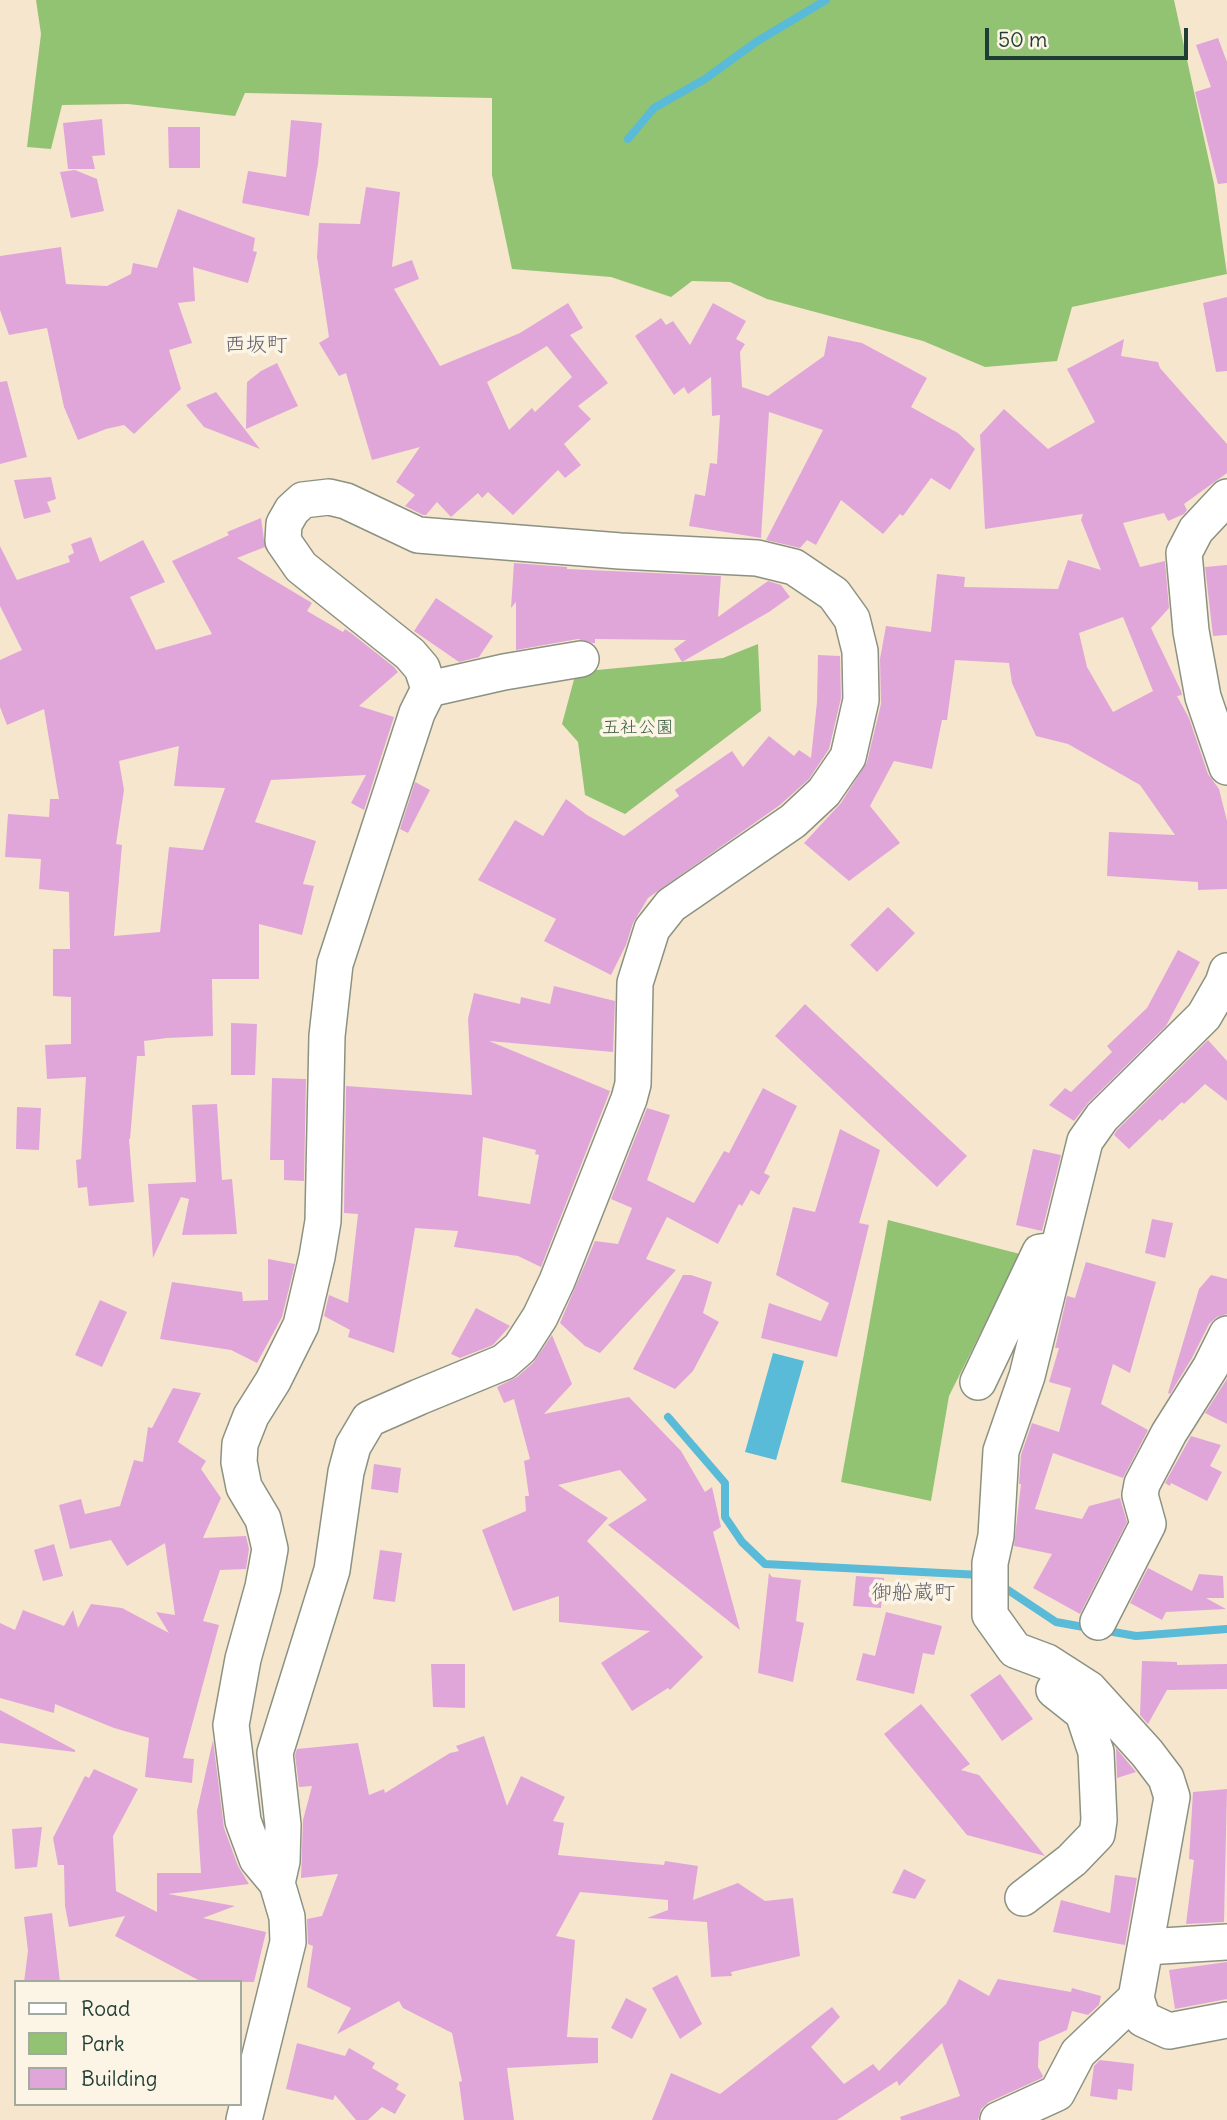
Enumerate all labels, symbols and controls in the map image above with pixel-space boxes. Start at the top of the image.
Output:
scale bar [989,14,1192,58]
text: 50 m [998,26,1047,53]
district label: 西坂町 [225,332,287,358]
park label: 五社公園 [602,717,674,739]
district label: 御船蔵町 [871,1580,955,1606]
legend [14,1980,242,2106]
text: Road [81,1995,130,2022]
text: Park [81,2030,124,2057]
text: Building [81,2065,157,2092]

